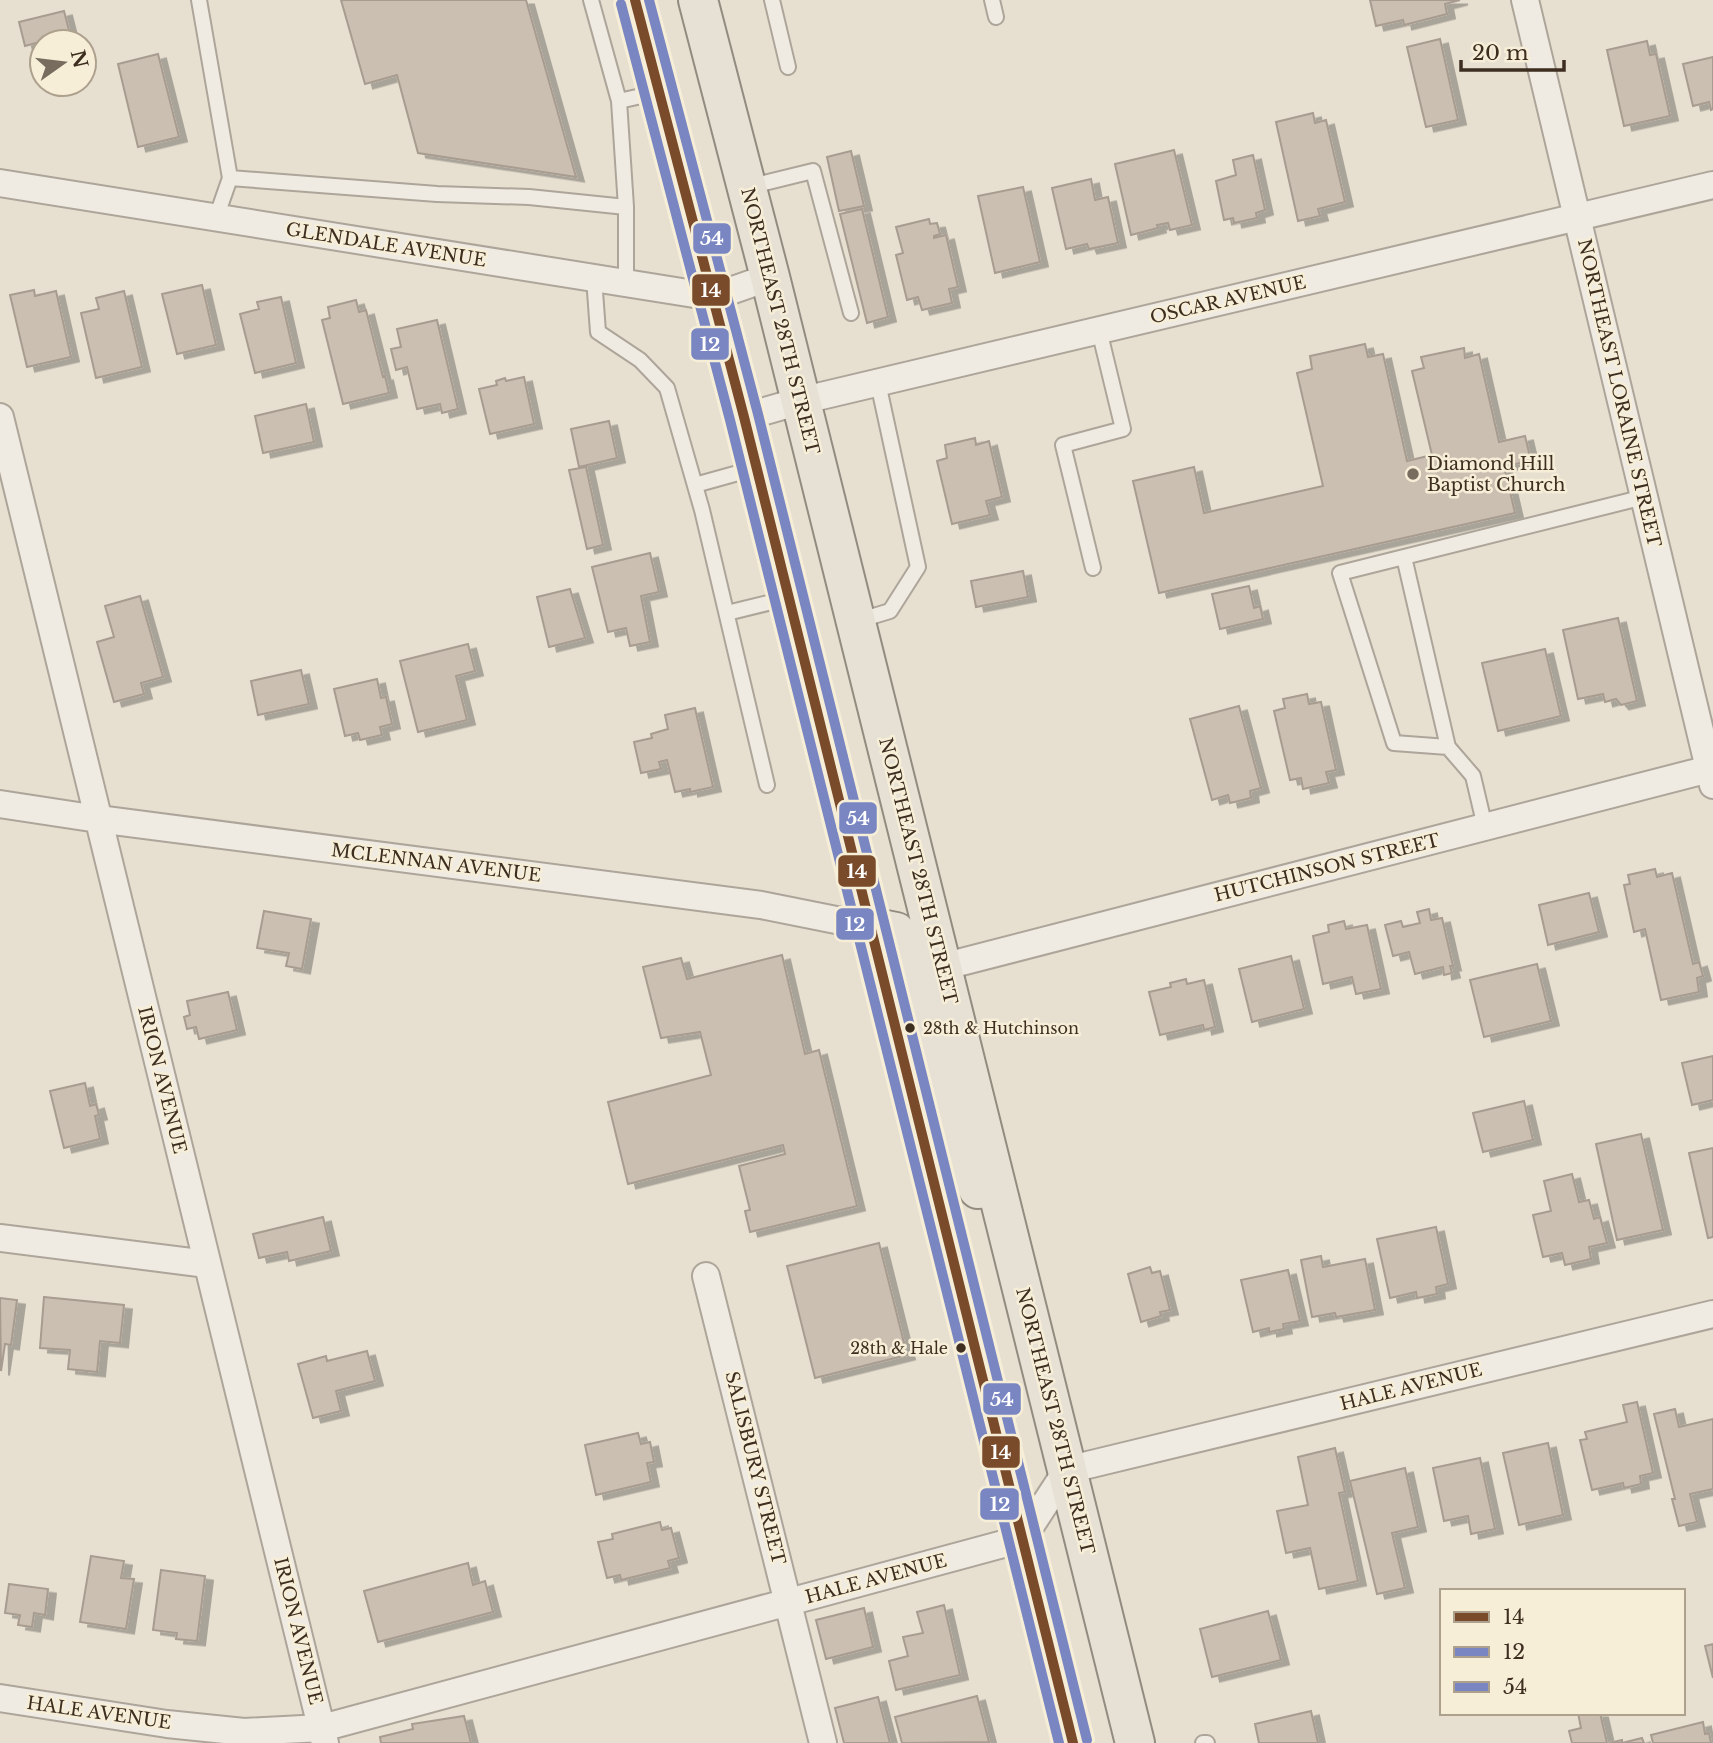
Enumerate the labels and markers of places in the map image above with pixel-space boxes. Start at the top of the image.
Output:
place label: Diamond Hill Baptist Church [1427,453,1565,496]
marker: Diamond Hill Baptist Church [1405,466,1421,482]
place label: 28th & Hutchinson [923,1018,1079,1038]
marker: 28th & Hutchinson [903,1021,917,1035]
place label: 28th & Hale [850,1338,948,1358]
marker: 28th & Hale [954,1341,968,1355]

